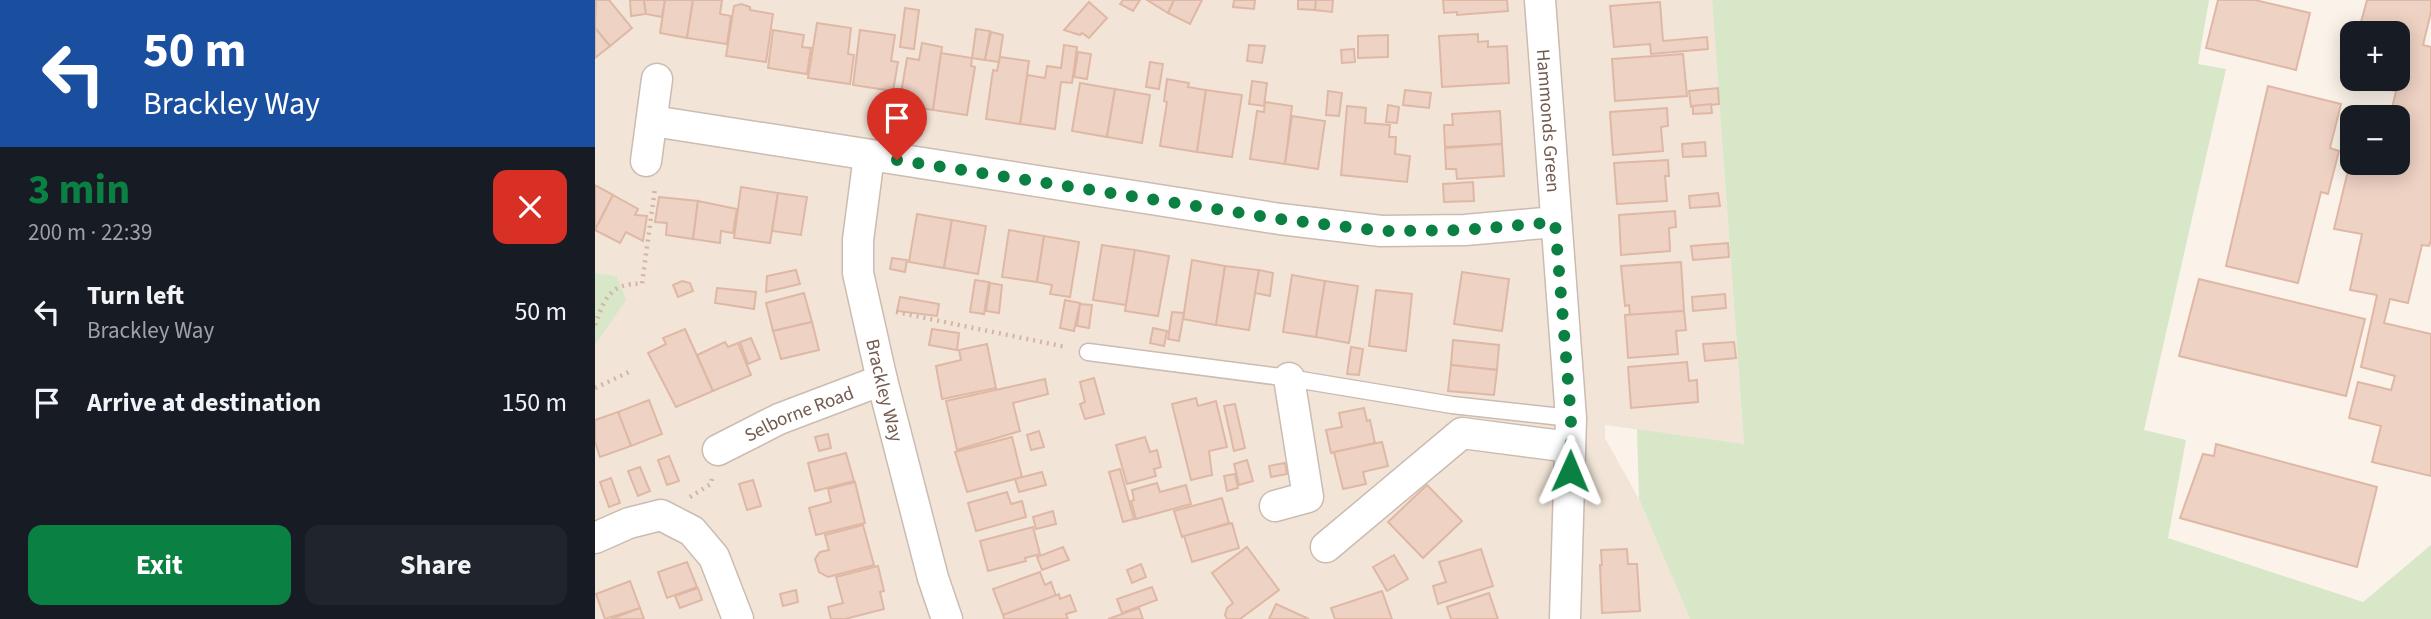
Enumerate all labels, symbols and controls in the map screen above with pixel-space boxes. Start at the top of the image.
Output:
text: 50 m [143,16,247,86]
map controls [2340,21,2410,175]
button: + [2340,21,2410,91]
icon: left [28,28,119,119]
street label: Hammonds Green [1529,48,1566,194]
text: Brackley Way [143,81,320,127]
pin [867,88,927,160]
icon: arrive [878,99,916,137]
button: − [2340,105,2410,175]
text: 3 min [28,160,130,220]
button: close [493,170,567,244]
text: 200 m · 22:39 [28,216,152,249]
text: Turn left [87,277,184,314]
icon: left [28,293,66,331]
text: 50 m [514,293,567,330]
text: Brackley Way [87,314,214,347]
street label: Brackley Way [858,336,909,445]
street label: Selborne Road [740,380,858,449]
icon: arrive [28,384,66,422]
text: Arrive at destination [87,384,321,421]
text: 150 m [501,384,567,421]
position arrow [1533,434,1607,508]
button: Exit [28,525,291,605]
button: Share [305,525,567,605]

